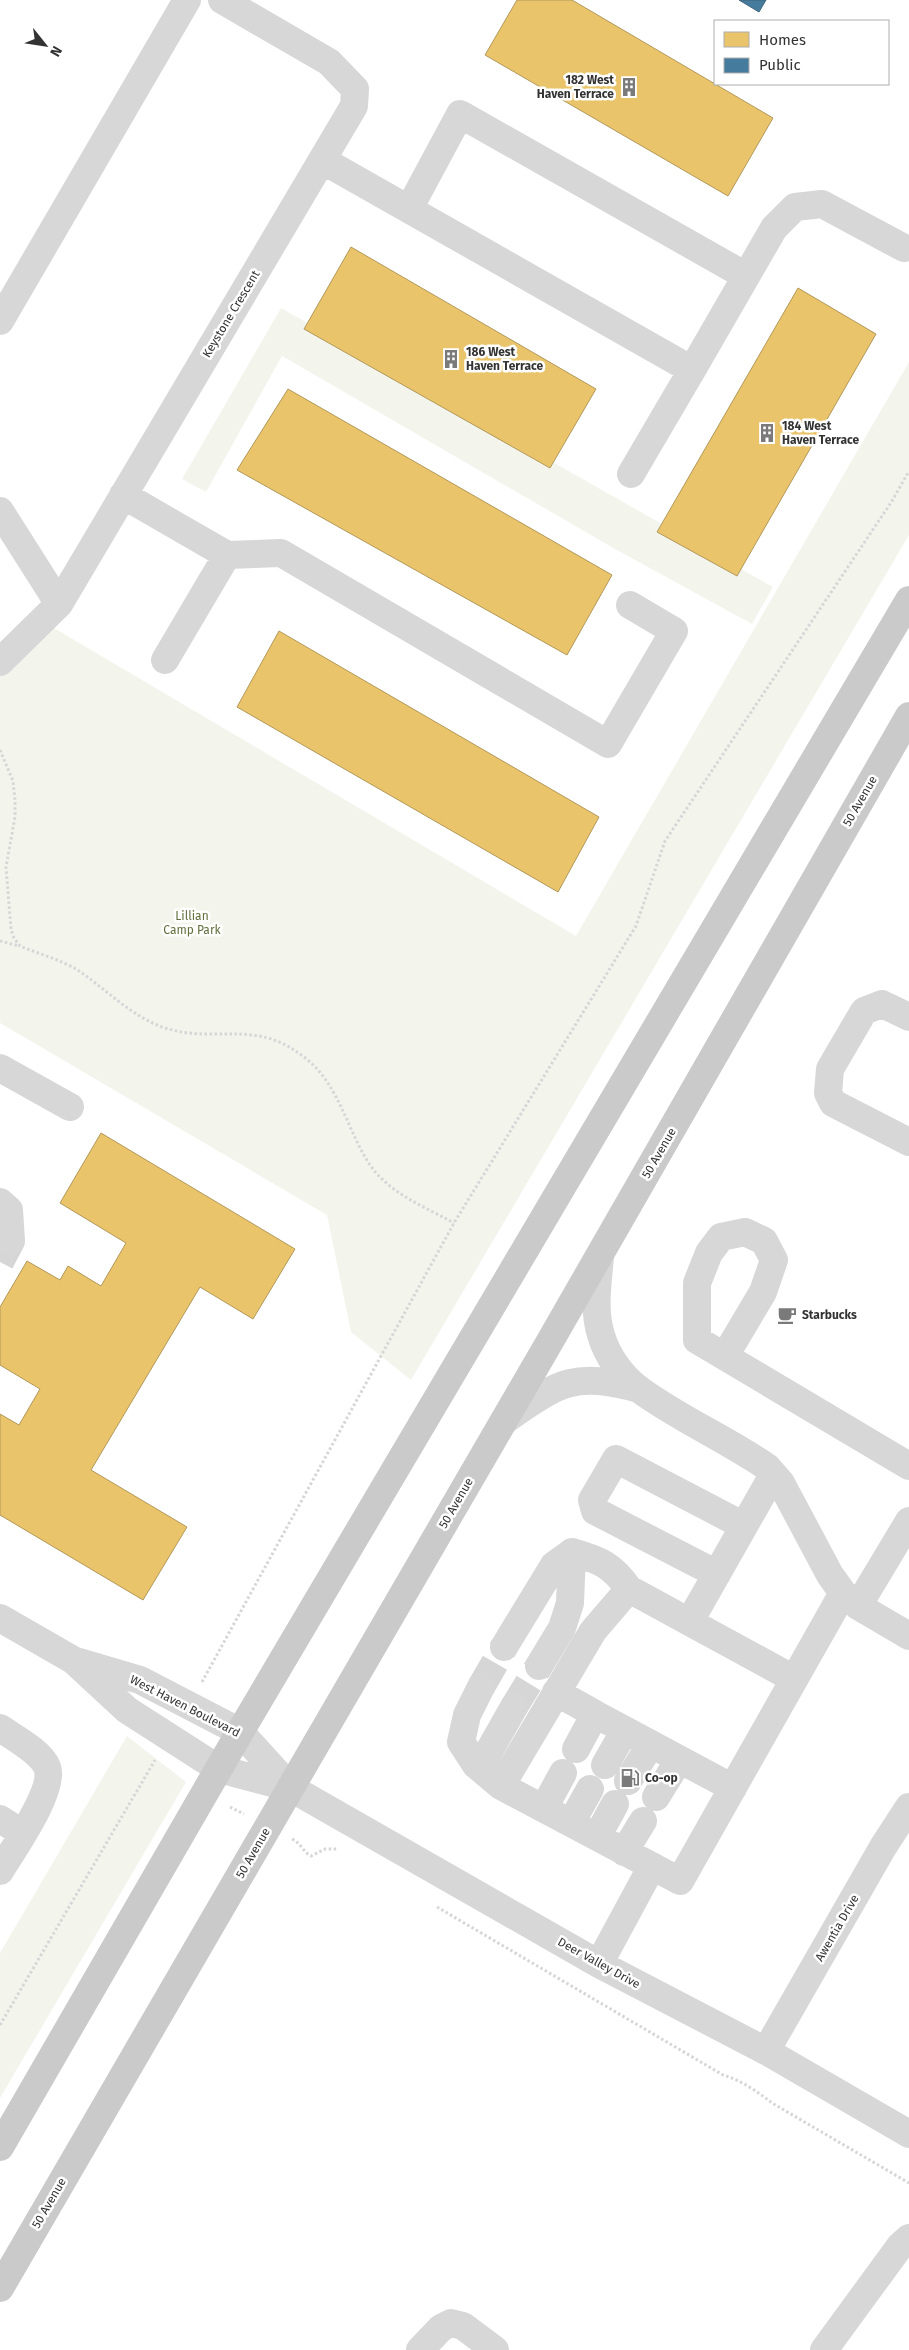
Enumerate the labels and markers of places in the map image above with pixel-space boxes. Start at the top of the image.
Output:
place label: 182 West Haven Terrace [537,73,614,101]
building icon: 182 West Haven Terrace [618,76,640,98]
place label: 186 West Haven Terrace [466,345,544,373]
building icon: 186 West Haven Terrace [440,348,462,370]
place label: 184 West Haven Terrace [782,419,860,447]
building icon: 184 West Haven Terrace [756,422,778,444]
cafe icon: Starbucks [776,1304,798,1326]
place label: Starbucks [802,1308,857,1322]
fuel station icon: Co-op [619,1767,641,1789]
place label: Co-op [645,1771,678,1785]

